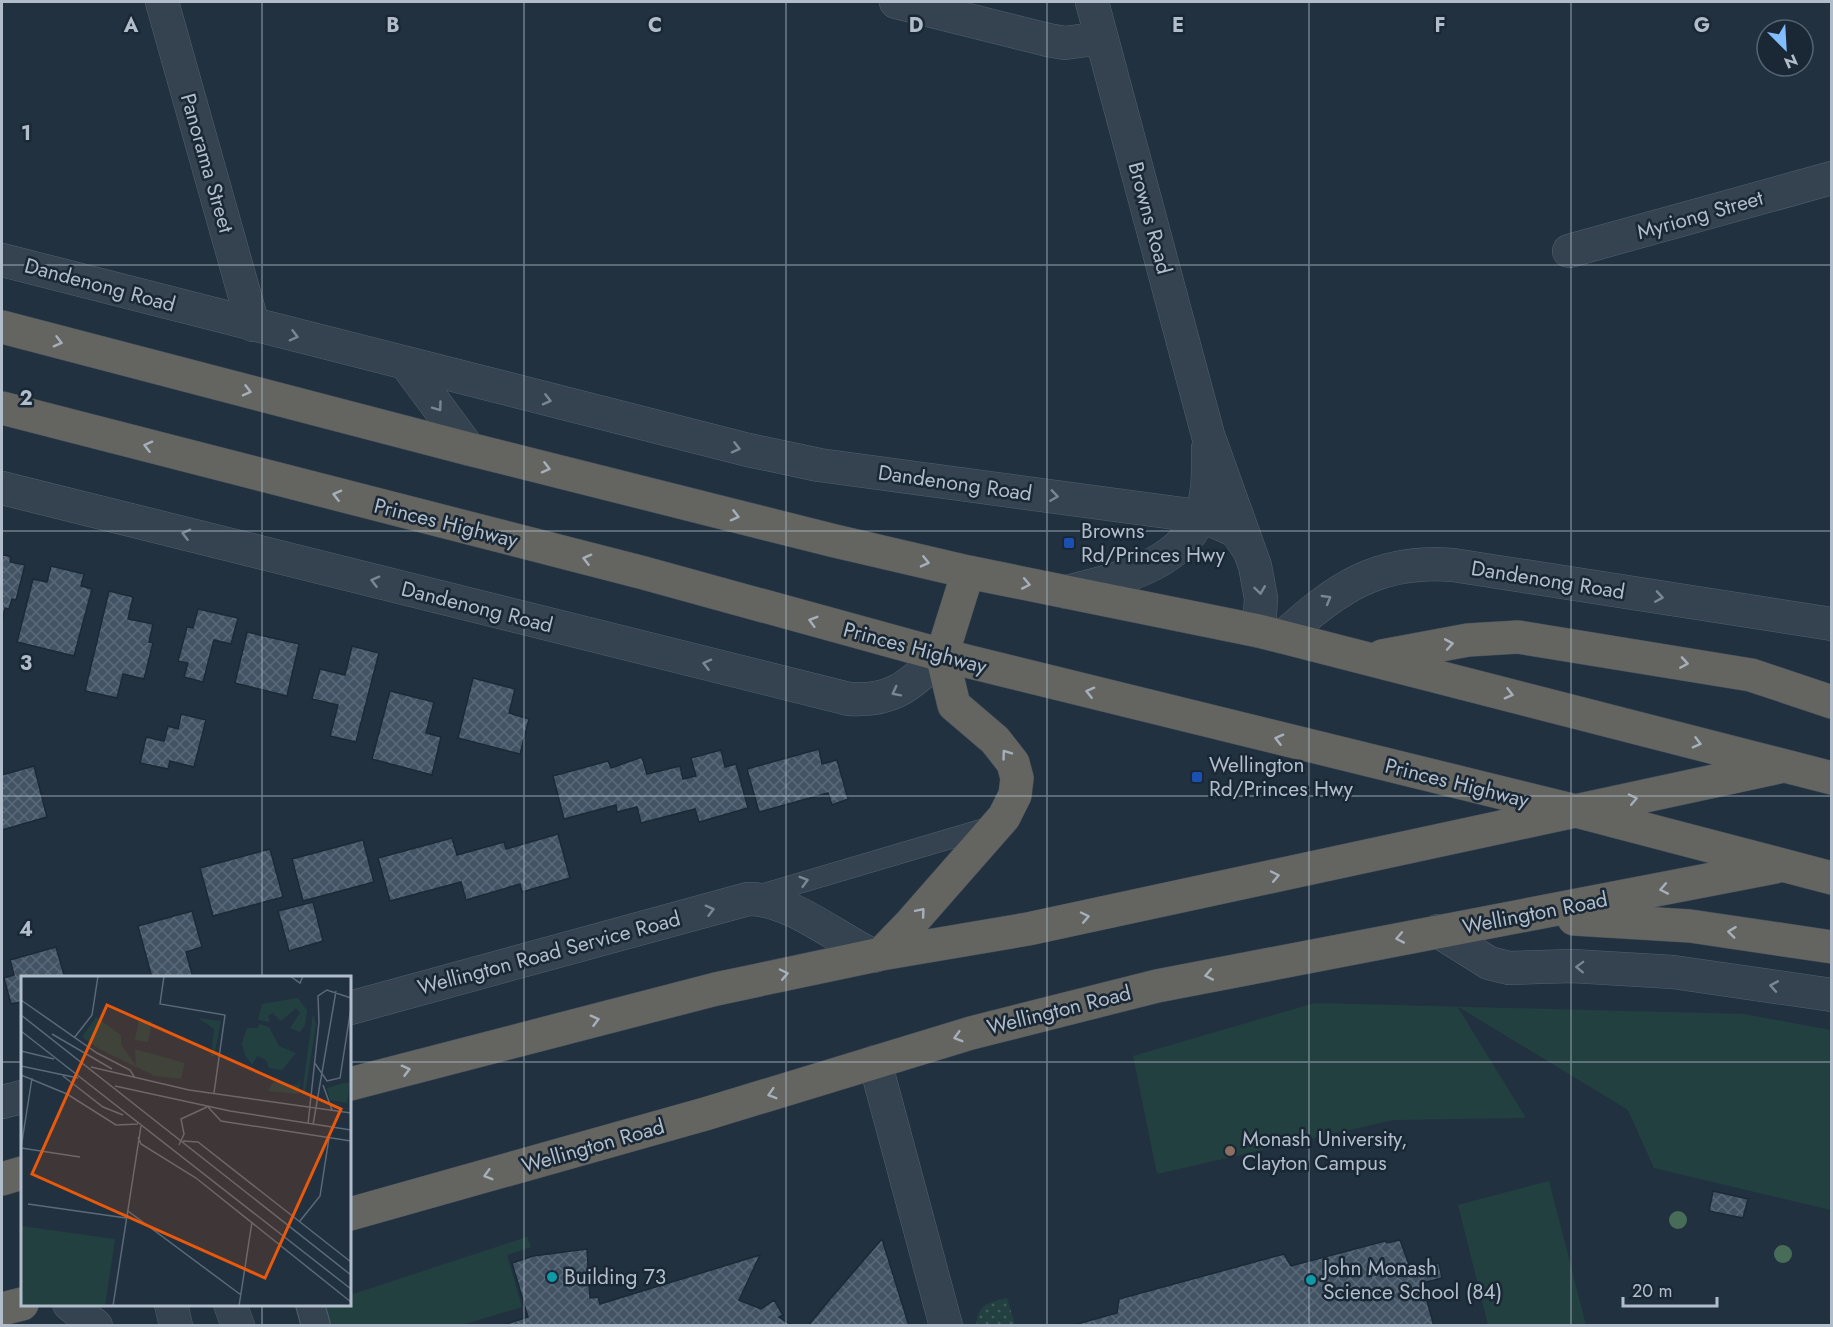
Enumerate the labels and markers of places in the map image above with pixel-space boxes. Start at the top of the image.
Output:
place label: Browns Rd/Princes Hwy [1081,516,1226,570]
marker: Browns Rd/Princes Hwy [1062,536,1076,550]
place label: Wellington Rd/Princes Hwy [1209,750,1354,804]
marker: Wellington Rd/Princes Hwy [1190,770,1204,784]
place label: Monash University, Clayton Campus [1242,1124,1407,1178]
marker: Monash University, Clayton Campus [1223,1144,1237,1158]
place label: John Monash Science School (84) [1320,1253,1502,1307]
place label: Building 73 [564,1262,666,1292]
marker: Building 73 [545,1270,559,1284]
marker: John Monash Science School (84) [1304,1273,1318,1287]

